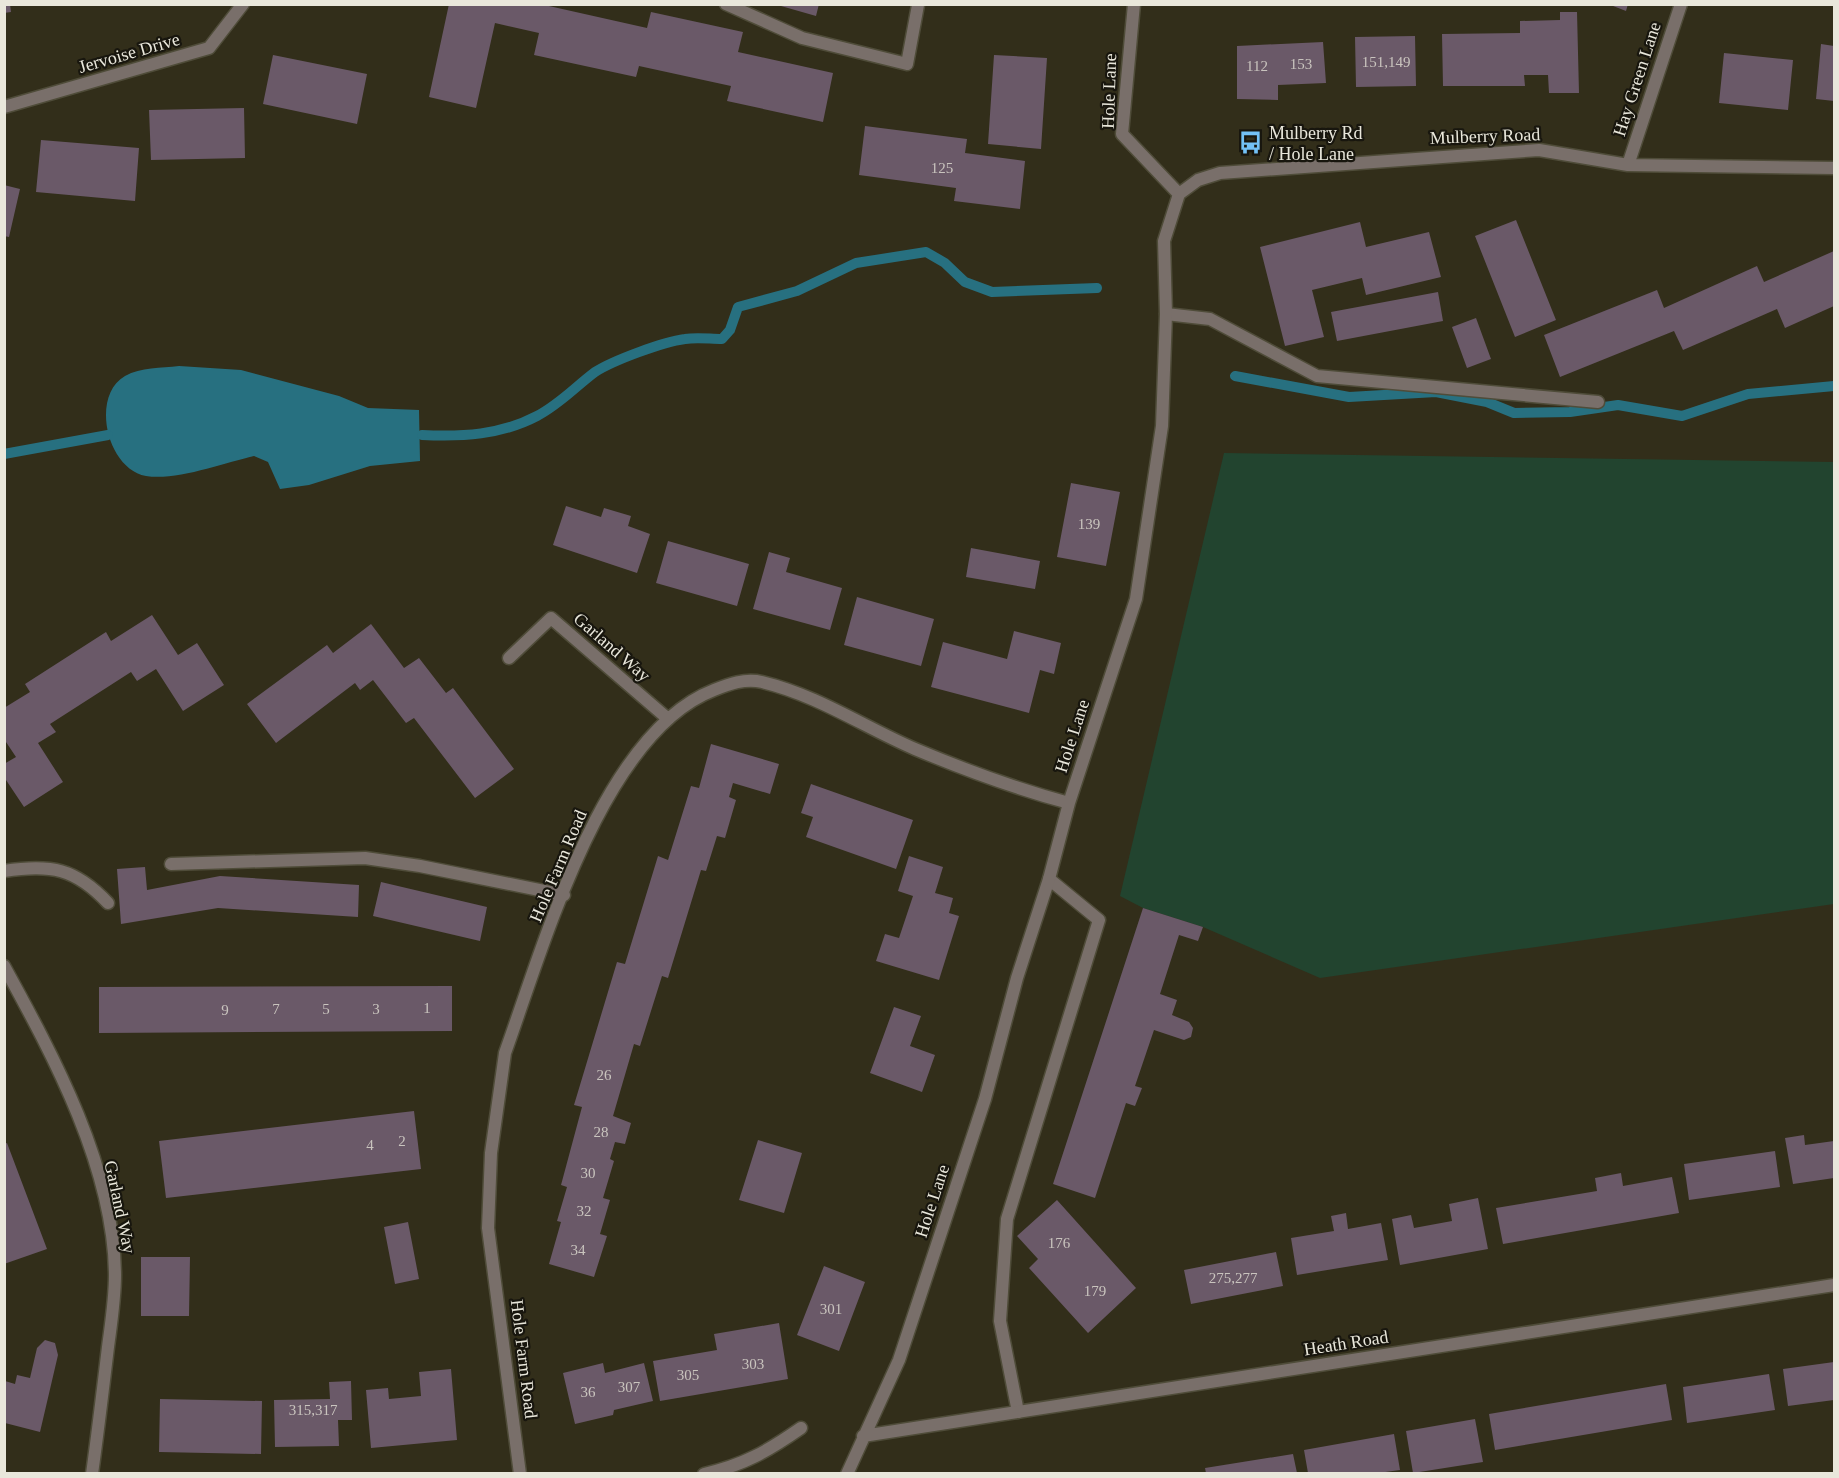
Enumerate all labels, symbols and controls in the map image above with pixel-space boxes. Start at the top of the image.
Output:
street label: Hay Green Lane [1609,19,1665,139]
street label: Jervoise Drive [76,29,182,77]
street label: Hole Lane [1098,53,1120,129]
house number: 151,149 [1362,54,1410,70]
house number: 153 [1290,56,1312,72]
house number: 112 [1246,58,1268,74]
place label: Mulberry Rd / Hole Lane [1269,123,1363,164]
street label: Mulberry Road [1429,124,1541,148]
bus stop icon: Mulberry Rd / Hole Lane [1238,130,1264,156]
house number: 125 [931,160,953,176]
house number: 139 [1078,516,1100,532]
street label: Garland Way [570,608,654,686]
street label: Hole Lane [1051,697,1093,775]
street label: Hole Farm Road [525,807,591,925]
house number: 1 [423,1000,431,1016]
house number: 7 [272,1001,280,1017]
house number: 5 [322,1001,330,1017]
house number: 3 [372,1001,380,1017]
house number: 9 [221,1002,229,1018]
house number: 26 [597,1067,612,1083]
house number: 28 [594,1124,609,1140]
house number: 2 [398,1133,406,1149]
house number: 4 [366,1137,374,1153]
street label: Garland Way [100,1159,140,1255]
street label: Hole Lane [911,1162,953,1240]
house number: 30 [581,1165,596,1181]
house number: 32 [577,1203,592,1219]
house number: 176 [1048,1235,1071,1251]
house number: 34 [571,1242,586,1258]
house number: 275,277 [1209,1270,1258,1286]
house number: 179 [1084,1283,1106,1299]
street label: Hole Farm Road [507,1298,541,1420]
house number: 301 [820,1301,842,1317]
street label: Heath Road [1302,1326,1390,1360]
house number: 303 [742,1356,764,1372]
house number: 305 [677,1367,699,1383]
house number: 307 [618,1379,641,1395]
house number: 36 [581,1384,596,1400]
house number: 315,317 [289,1402,338,1418]

